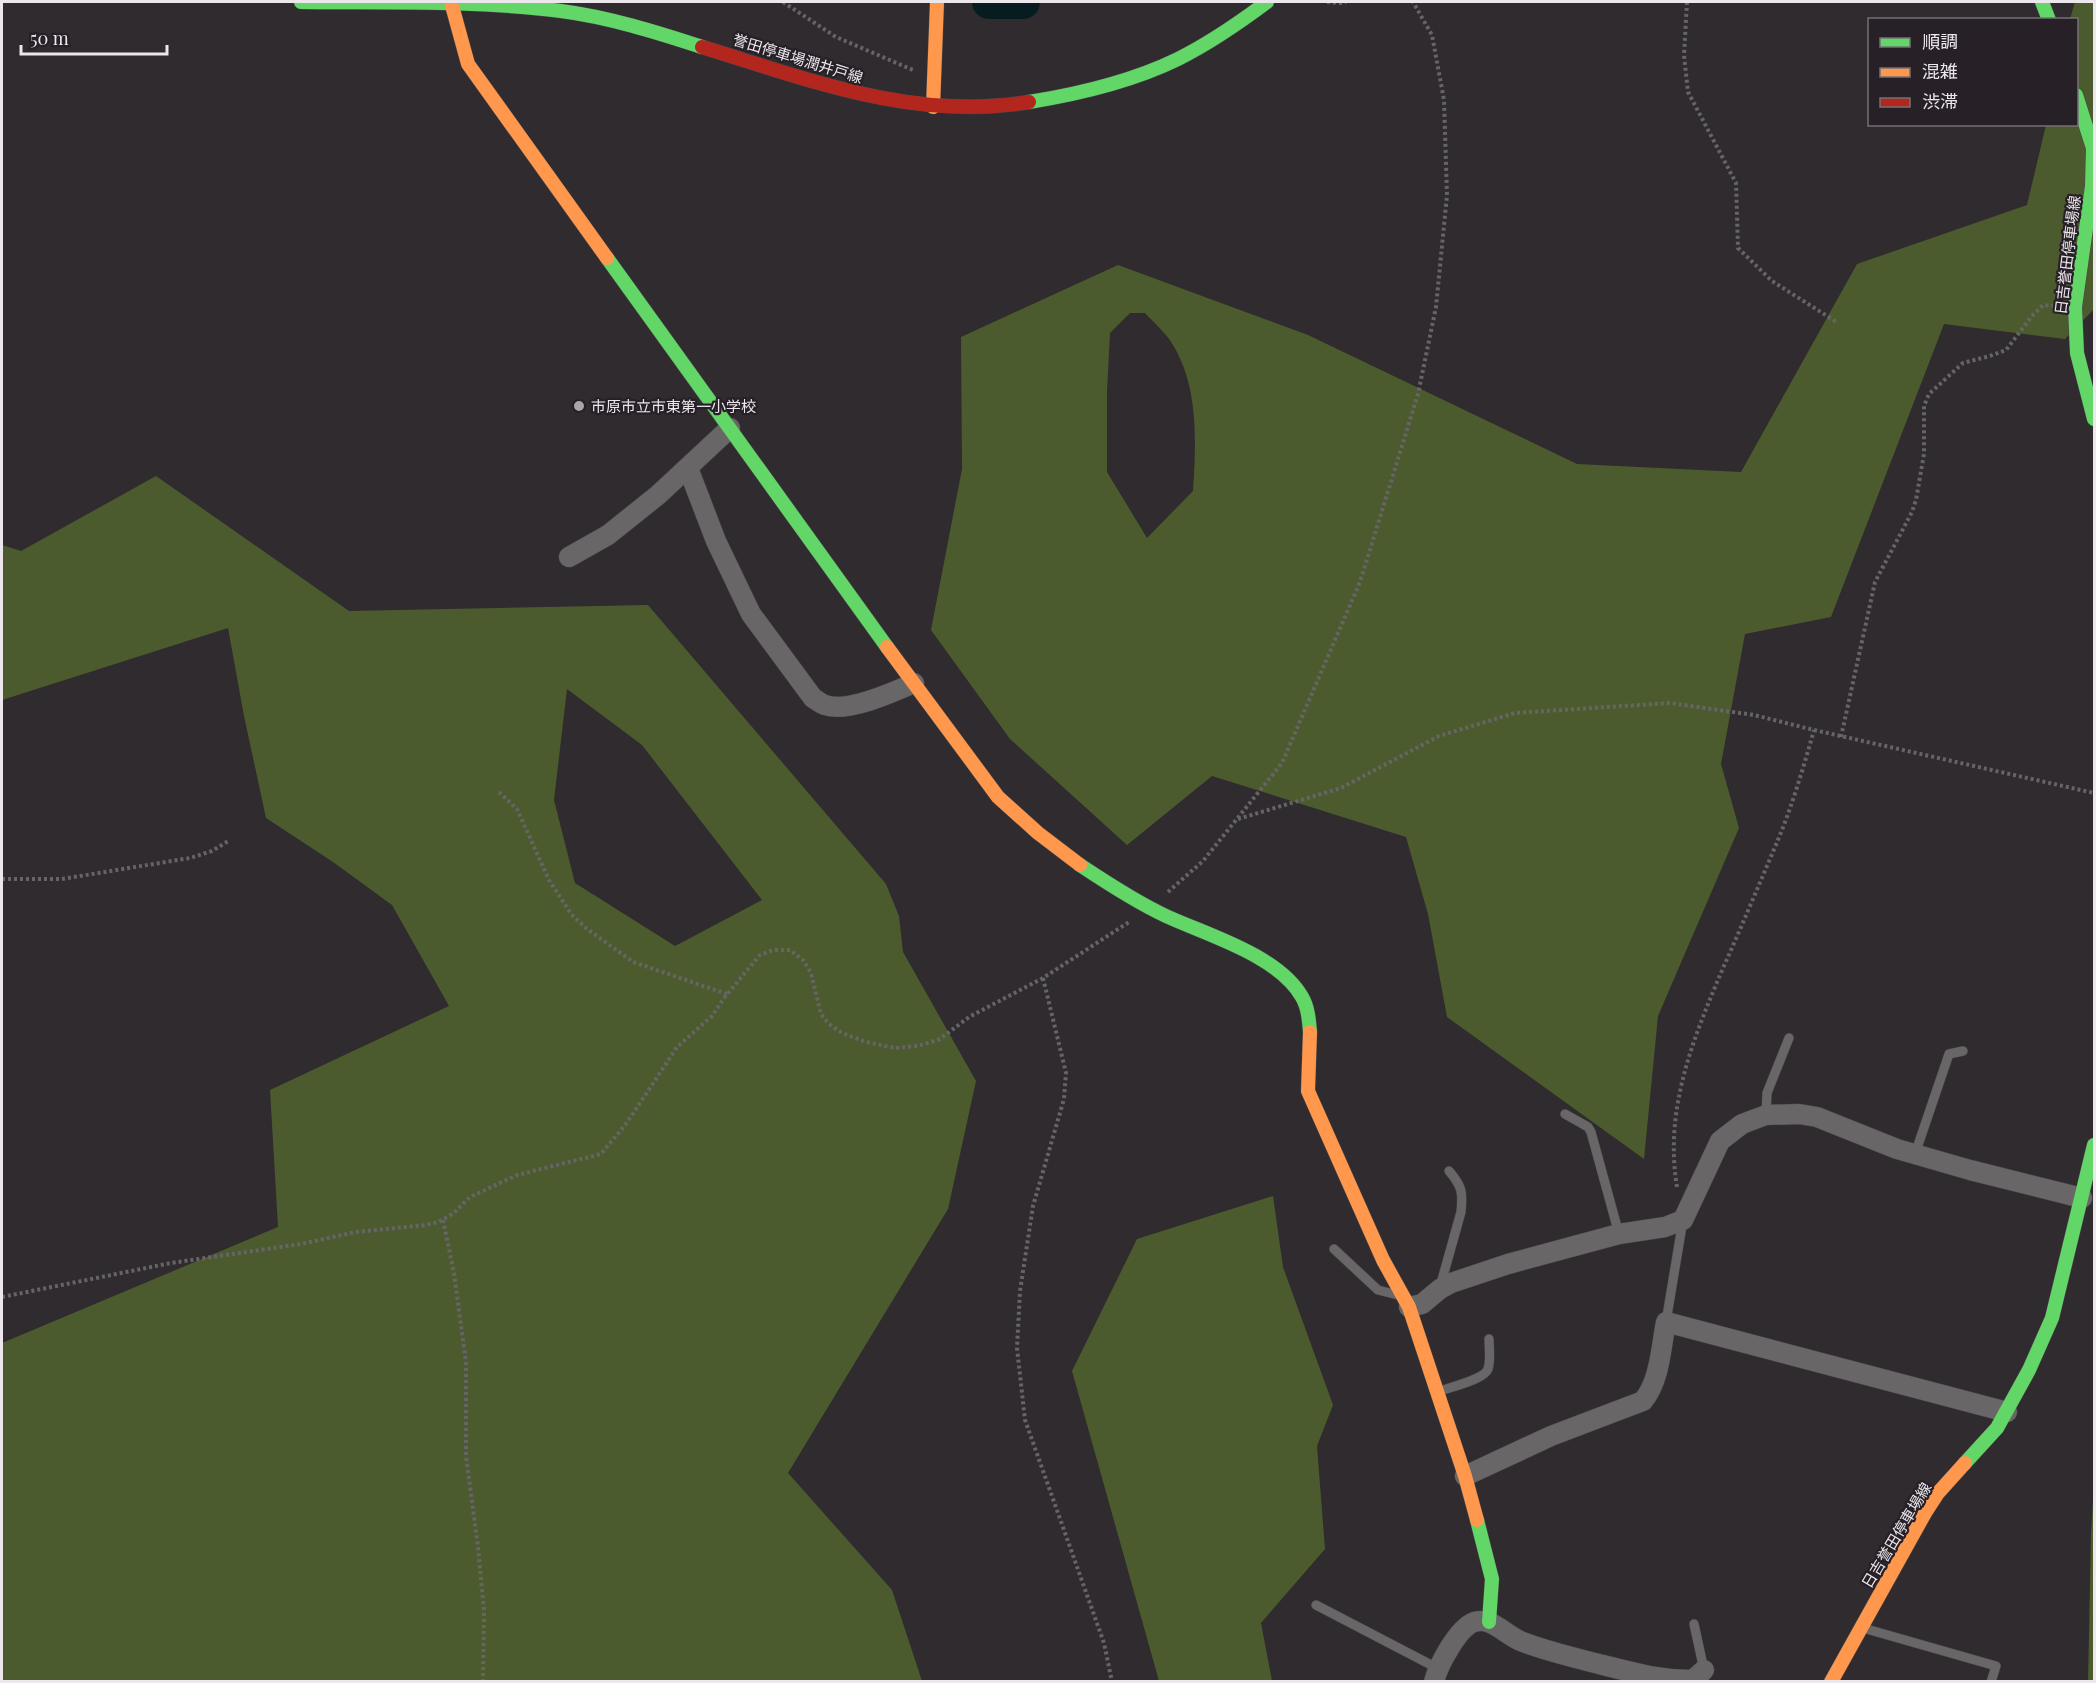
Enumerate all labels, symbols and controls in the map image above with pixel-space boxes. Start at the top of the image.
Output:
scale bar [21,18,166,56]
legend [1868,18,2078,126]
text: 50 m [30,26,69,50]
street label: 誉田停車場潤井戸線 [731,29,865,87]
text: 順調 [1922,29,1958,53]
text: 混雑 [1922,59,1958,83]
text: 渋滞 [1922,89,1958,113]
street label: 日吉誉田停車場線 [2050,194,2084,316]
place label: 市原市立市東第一小学校 [591,396,756,416]
marker: 市原市立市東第一小学校 [572,399,586,413]
street label: 日吉誉田停車場線 [1857,1478,1935,1592]

